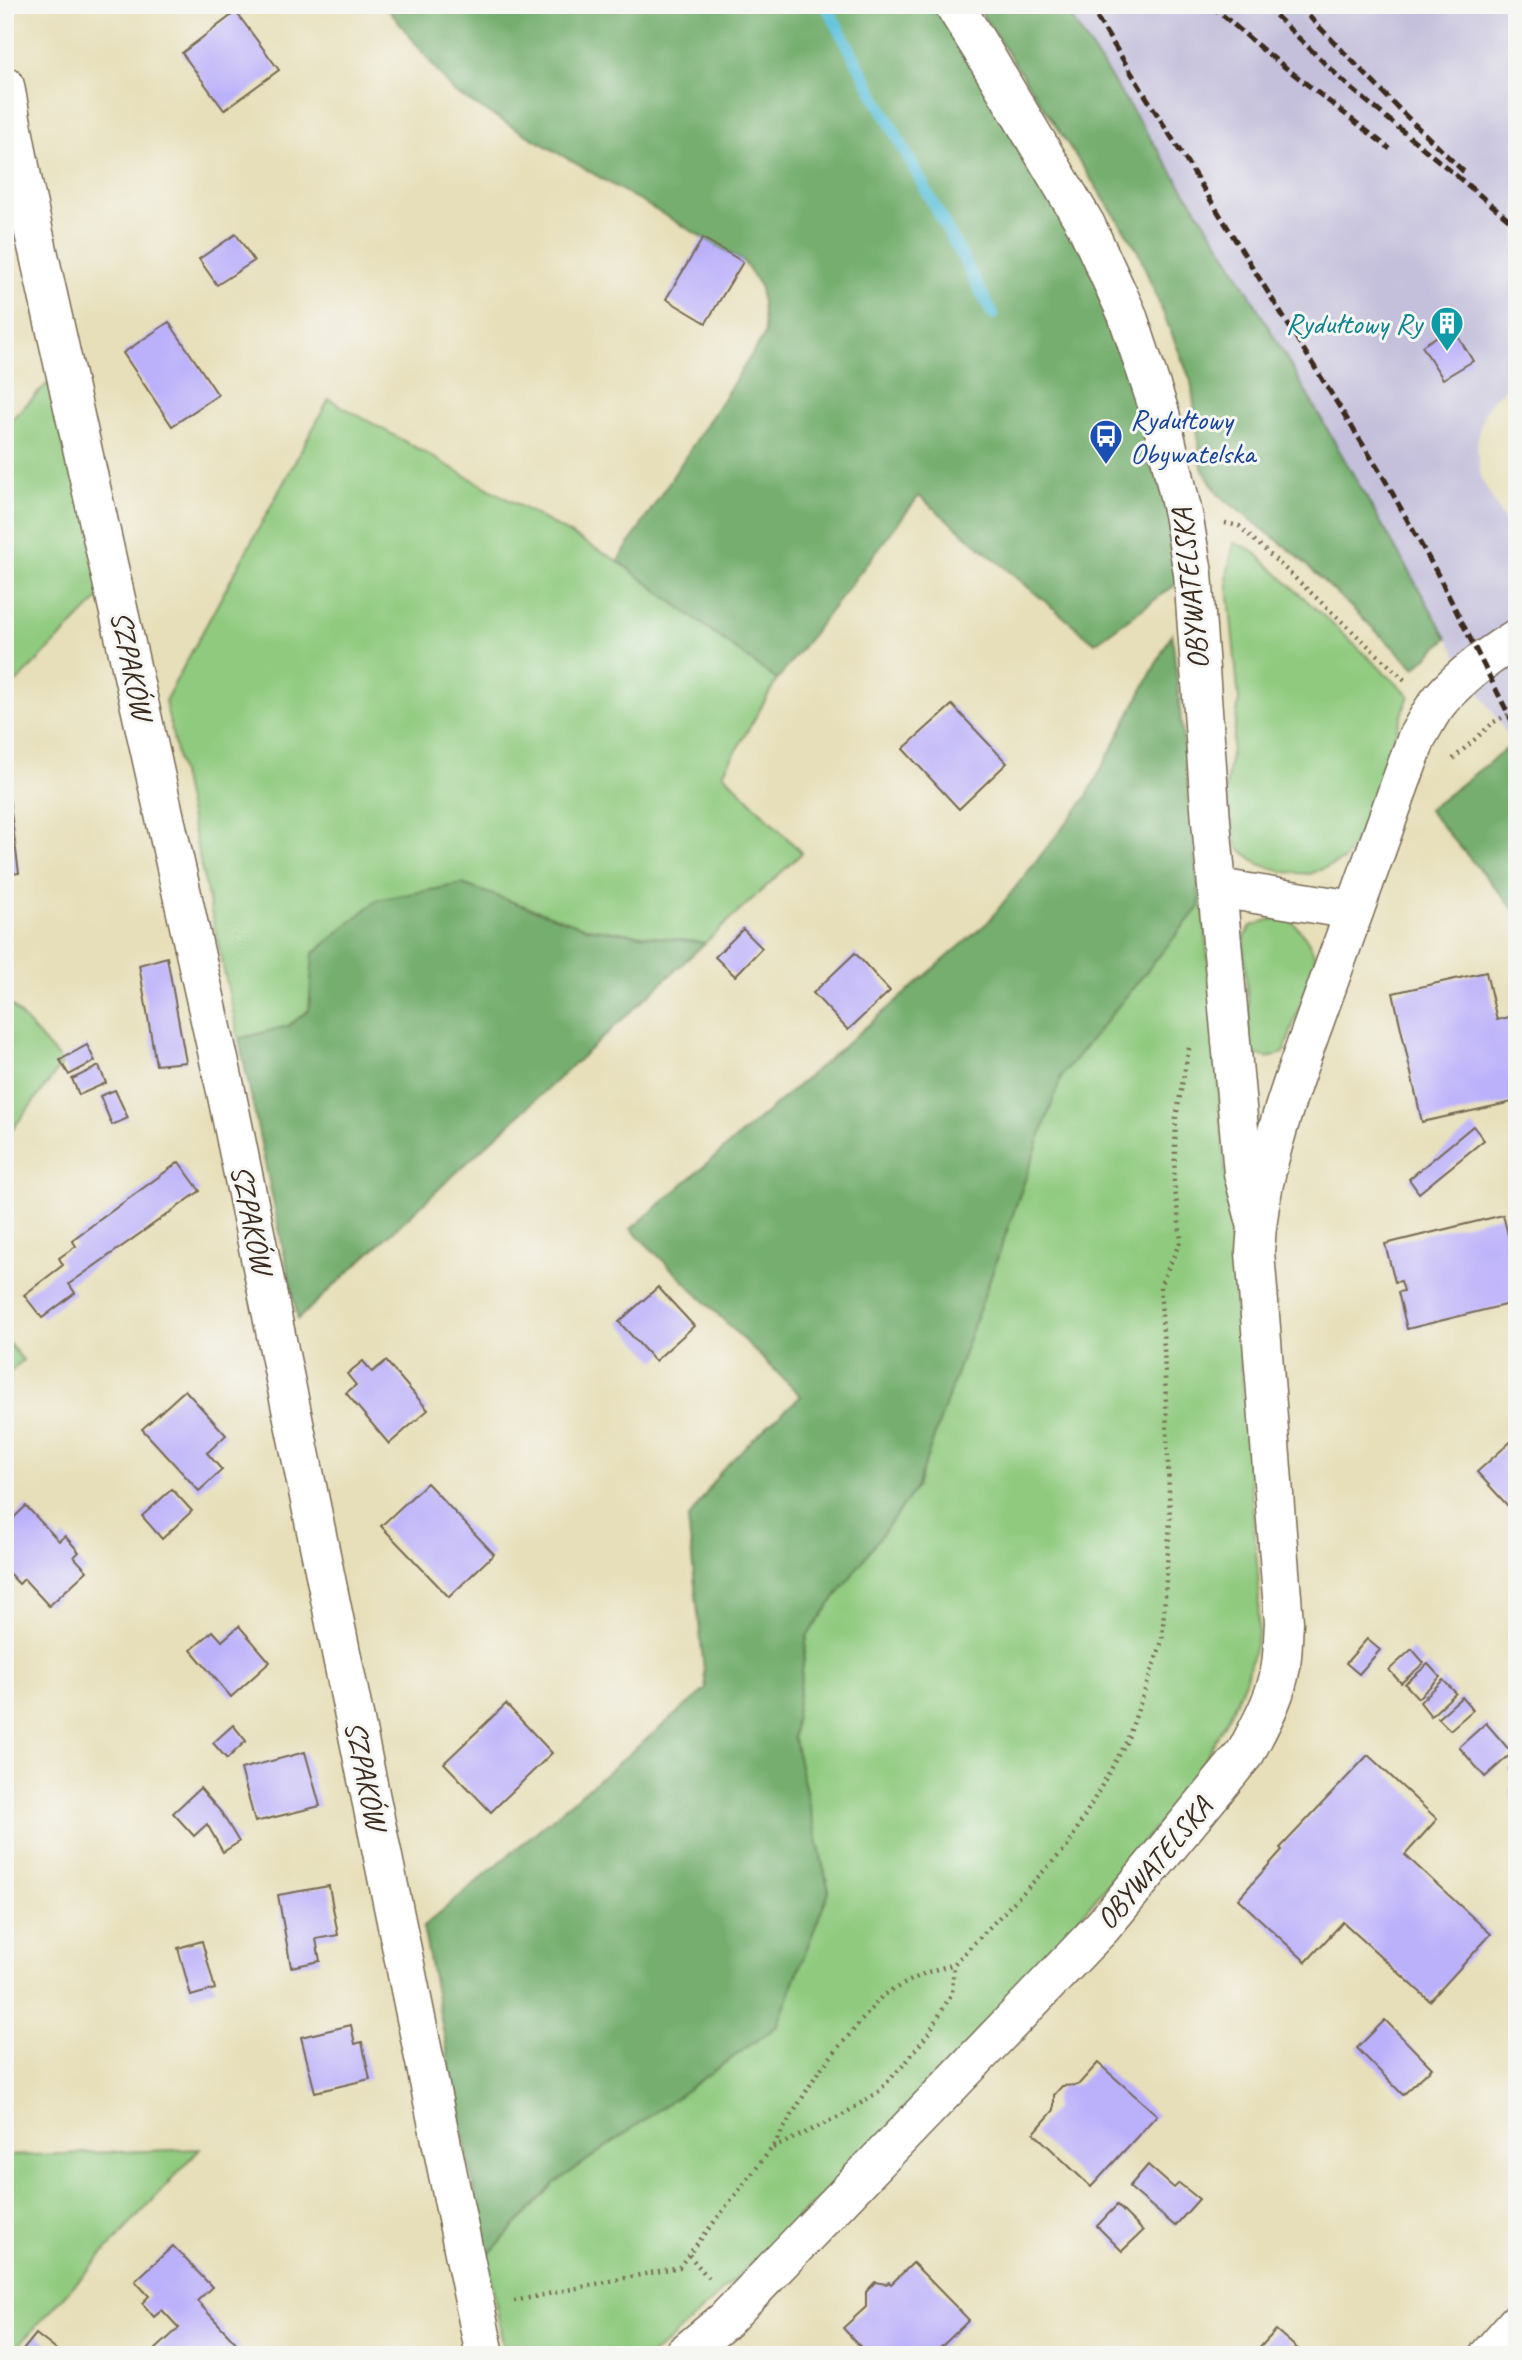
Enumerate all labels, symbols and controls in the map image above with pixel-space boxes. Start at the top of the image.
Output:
place label: Rydułtowy Ry [1286,304,1425,342]
building icon: Rydułtowy Ry [1428,304,1466,353]
place label: Rydułtowy Obywatelska [1130,400,1258,472]
bus stop icon: Rydułtowy Obywatelska [1087,417,1125,466]
street label: OBYWATELSKA [1162,505,1217,671]
street label: SZPAKÓW [102,607,163,728]
street label: SZPAKÓW [222,1161,283,1282]
street label: SZPAKÓW [336,1717,397,1838]
street label: OBYWATELSKA [1088,1787,1222,1937]

